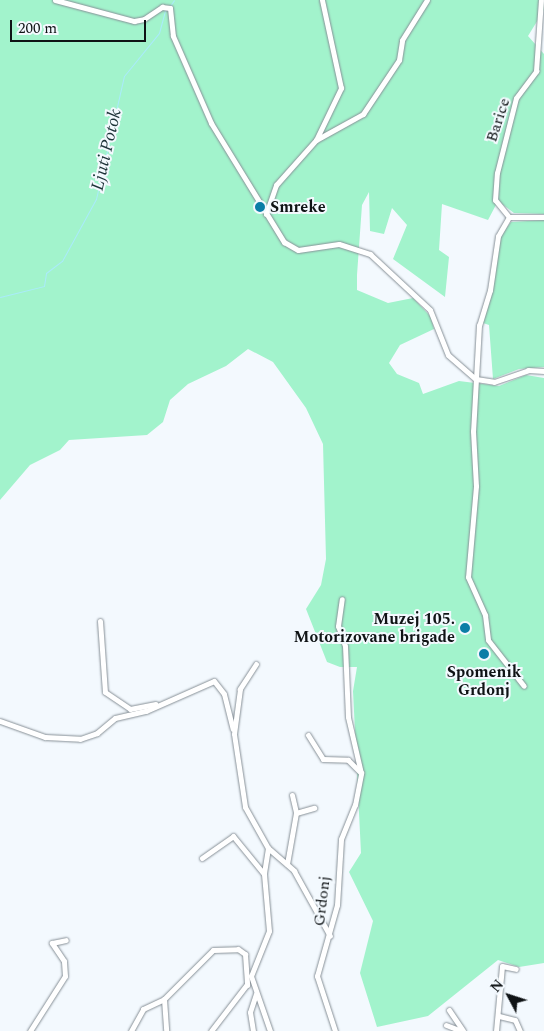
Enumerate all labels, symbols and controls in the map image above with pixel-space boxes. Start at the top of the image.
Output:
scale bar [12,10,149,42]
text: 200 m [18,17,57,40]
street label: Barice [482,96,514,144]
water label: Ljuti Potok [87,107,127,193]
place label: Smreke [270,197,326,217]
marker: Smreke [254,201,266,213]
place label: Muzej 105. Motorizovane brigade [294,609,455,647]
marker: Muzej 105. Motorizovane brigade [459,622,471,634]
marker: Spomenik Grdonj [478,648,490,660]
place label: Spomenik Grdonj [447,662,521,700]
street label: Grdonj [309,875,335,927]
north arrow [484,971,534,1021]
text: N [485,975,509,997]

